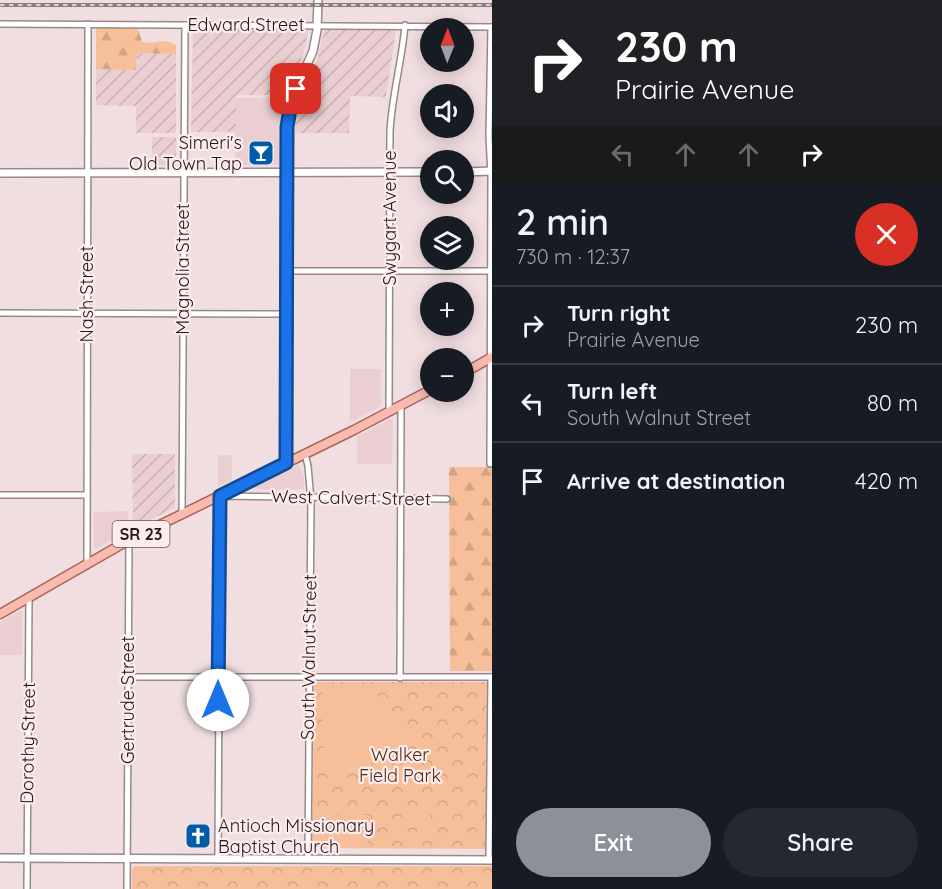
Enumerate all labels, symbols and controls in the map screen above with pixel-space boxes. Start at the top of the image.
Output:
street label: Edward Street [187,13,305,36]
north arrow [420,18,474,72]
map controls [420,18,474,402]
text: 230 m [615,20,738,73]
icon: right [516,24,594,102]
pin [270,63,321,114]
icon: arrive [279,72,312,105]
text: Prairie Avenue [615,72,794,106]
button: sound [420,84,474,138]
place label: Simeri's Old Town Tap [129,131,242,175]
bar icon: Simeri's Old Town Tap [246,138,276,168]
icon: left [606,138,639,171]
icon: ahead [669,138,702,171]
icon: ahead [732,138,765,171]
icon: right [795,138,828,171]
street label: Swygart Avenue [378,150,401,286]
button: search [420,150,474,204]
text: 2 min [516,199,609,244]
street label: Magnolia Street [171,203,194,335]
button: close [855,203,918,266]
button: layers [420,216,474,270]
text: 730 m · 12:37 [516,244,630,269]
street label: Nash Street [75,246,98,342]
button: + [420,282,474,336]
text: Turn right [567,299,671,327]
icon: right [516,309,549,342]
text: 230 m [855,311,918,339]
text: Prairie Avenue [567,327,700,352]
button: − [420,348,474,402]
text: Turn left [567,377,657,405]
icon: left [516,387,549,420]
text: 80 m [867,389,918,417]
text: South Walnut Street [567,405,751,430]
icon: arrive [516,465,549,498]
text: Arrive at destination [567,467,785,495]
text: 420 m [855,467,918,495]
street label: West Calvert Street [271,485,431,510]
road number: SR 23 [112,521,170,547]
street label: South Walnut Street [296,574,321,740]
street label: Gertrude Street [116,636,139,764]
position arrow [186,668,250,732]
street label: Dorothy Street [15,682,40,804]
park label: Walker Field Park [359,743,441,787]
button: Exit [516,808,711,877]
button: Share [723,808,918,877]
place label: Antioch Missionary Baptist Church [218,814,374,858]
church icon: Antioch Missionary Baptist Church [183,821,213,851]

